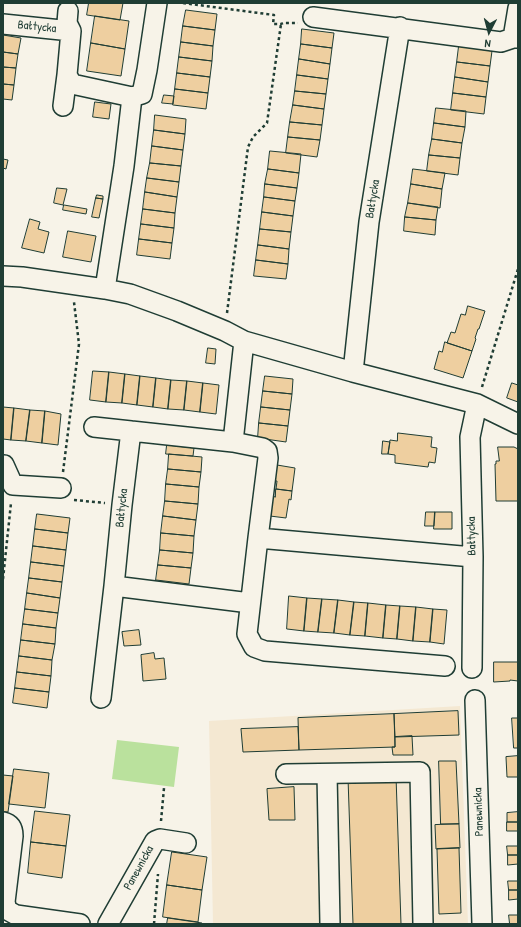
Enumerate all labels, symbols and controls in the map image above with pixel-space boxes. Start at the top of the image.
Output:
north arrow [469,12,509,52]
street label: Bałtycka [17,18,57,36]
text: N [484,37,491,51]
street label: Bałtycka [363,179,383,219]
street label: Bałtycka [113,488,131,528]
street label: Bałtycka [464,516,480,556]
street label: Panewnicka [471,787,487,837]
street label: Panewnicka [121,843,157,893]

